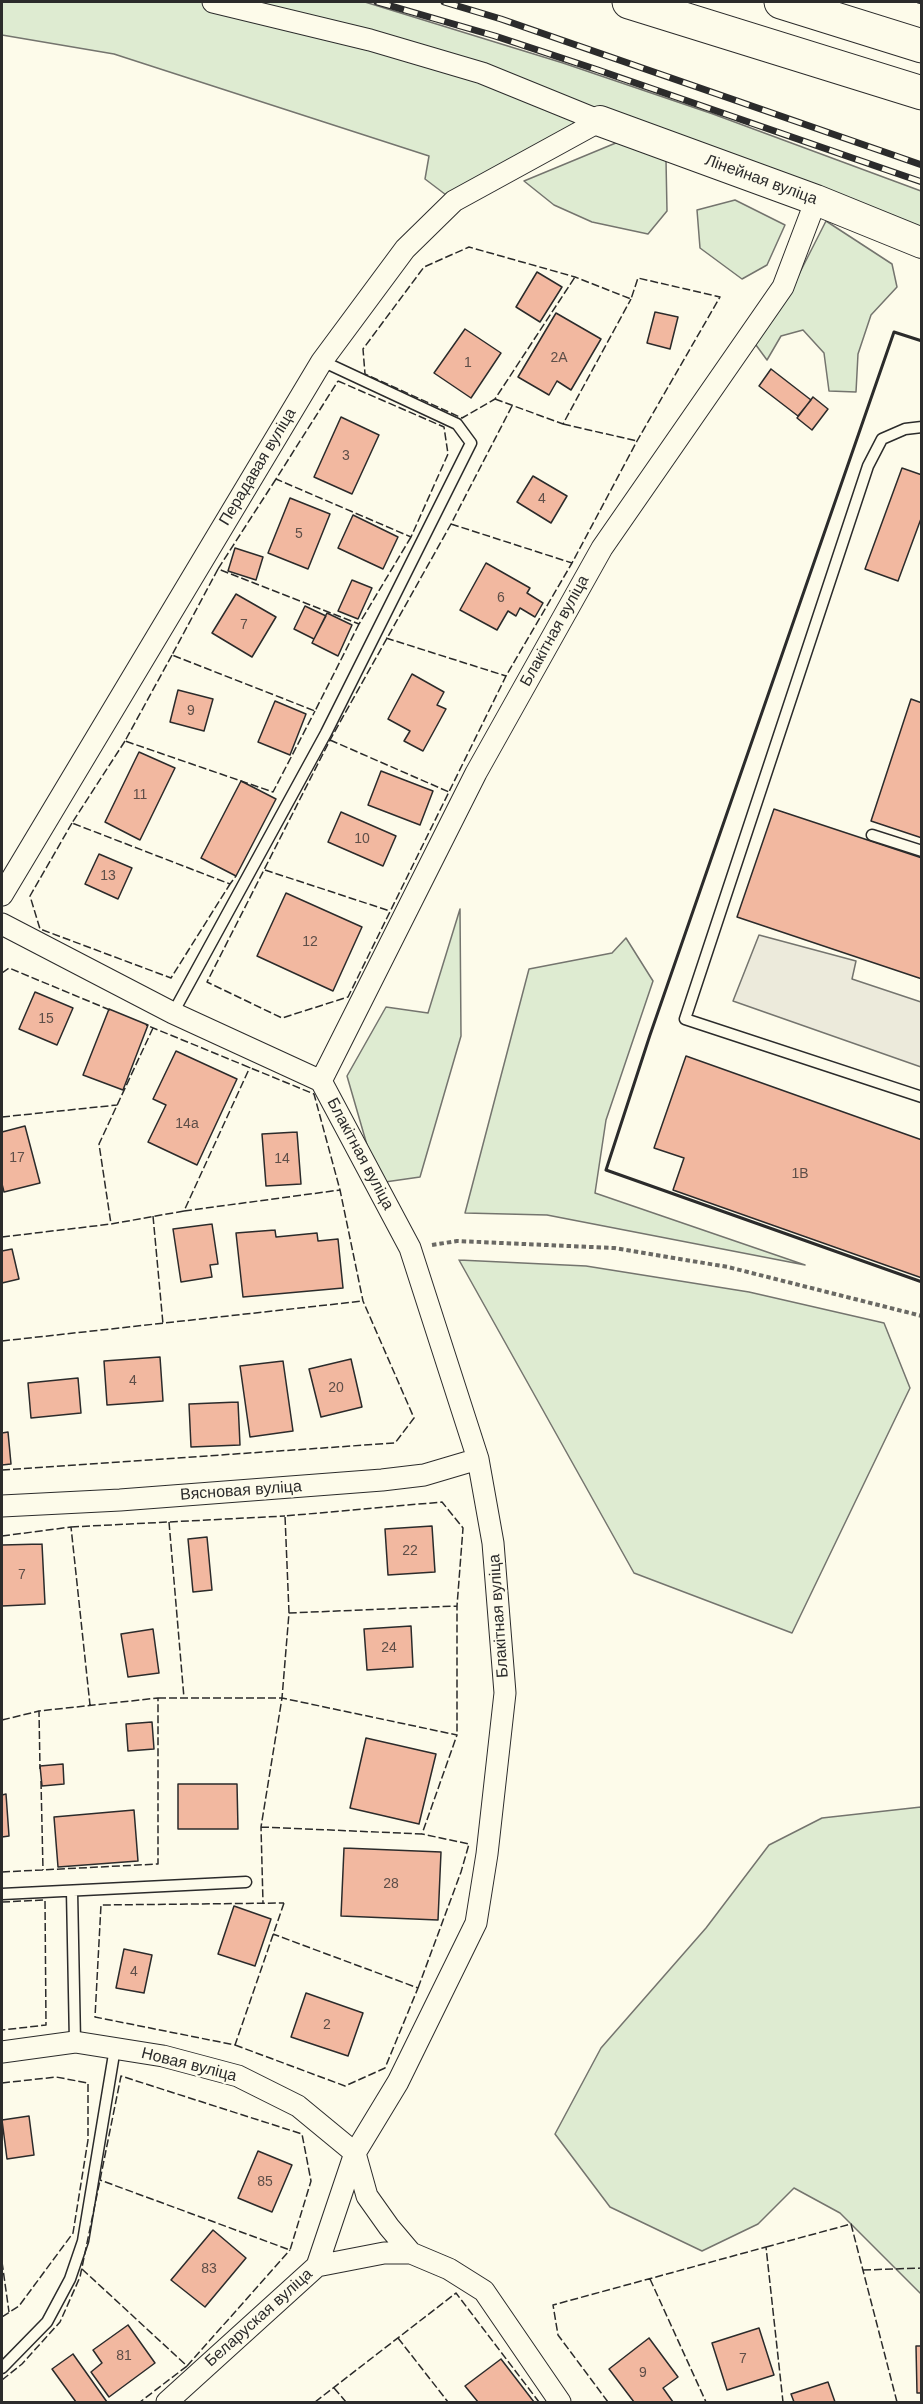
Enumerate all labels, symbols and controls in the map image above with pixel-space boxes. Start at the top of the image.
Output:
street label: Лінейная вуліца [702,151,820,209]
house number: 2А [550,350,568,366]
house number: 1 [464,355,472,371]
street label: Перадавая вуліца [215,405,301,529]
house number: 3 [342,448,350,464]
house number: 4 [538,491,546,507]
house number: 5 [295,526,303,542]
street label: Блакітная вуліца [517,572,593,690]
house number: 6 [497,590,505,606]
house number: 7 [240,617,248,633]
house number: 9 [187,703,195,719]
house number: 11 [133,787,147,803]
house number: 10 [354,831,370,847]
house number: 13 [100,868,116,884]
house number: 12 [302,934,318,950]
house number: 15 [38,1011,54,1027]
street label: Блакітная вуліца [322,1095,398,1213]
house number: 14а [175,1116,199,1132]
house number: 17 [9,1150,25,1166]
house number: 14 [274,1151,290,1167]
house number: 1В [791,1166,809,1182]
house number: 4 [129,1373,137,1389]
house number: 20 [328,1380,344,1396]
street label: Вясновая вуліца [179,1477,303,1505]
house number: 22 [402,1543,418,1559]
street label: Блакітная вуліца [485,1553,513,1679]
house number: 7 [18,1567,26,1583]
house number: 24 [381,1640,397,1656]
house number: 28 [383,1876,399,1892]
house number: 4 [130,1964,138,1980]
house number: 2 [323,2017,331,2033]
street label: Новая вуліца [139,2044,239,2086]
house number: 85 [257,2174,273,2190]
house number: 83 [201,2261,217,2277]
street label: Беларуская вуліца [201,2265,317,2371]
house number: 81 [116,2348,132,2364]
house number: 7 [739,2351,747,2367]
house number: 9 [639,2365,647,2381]

